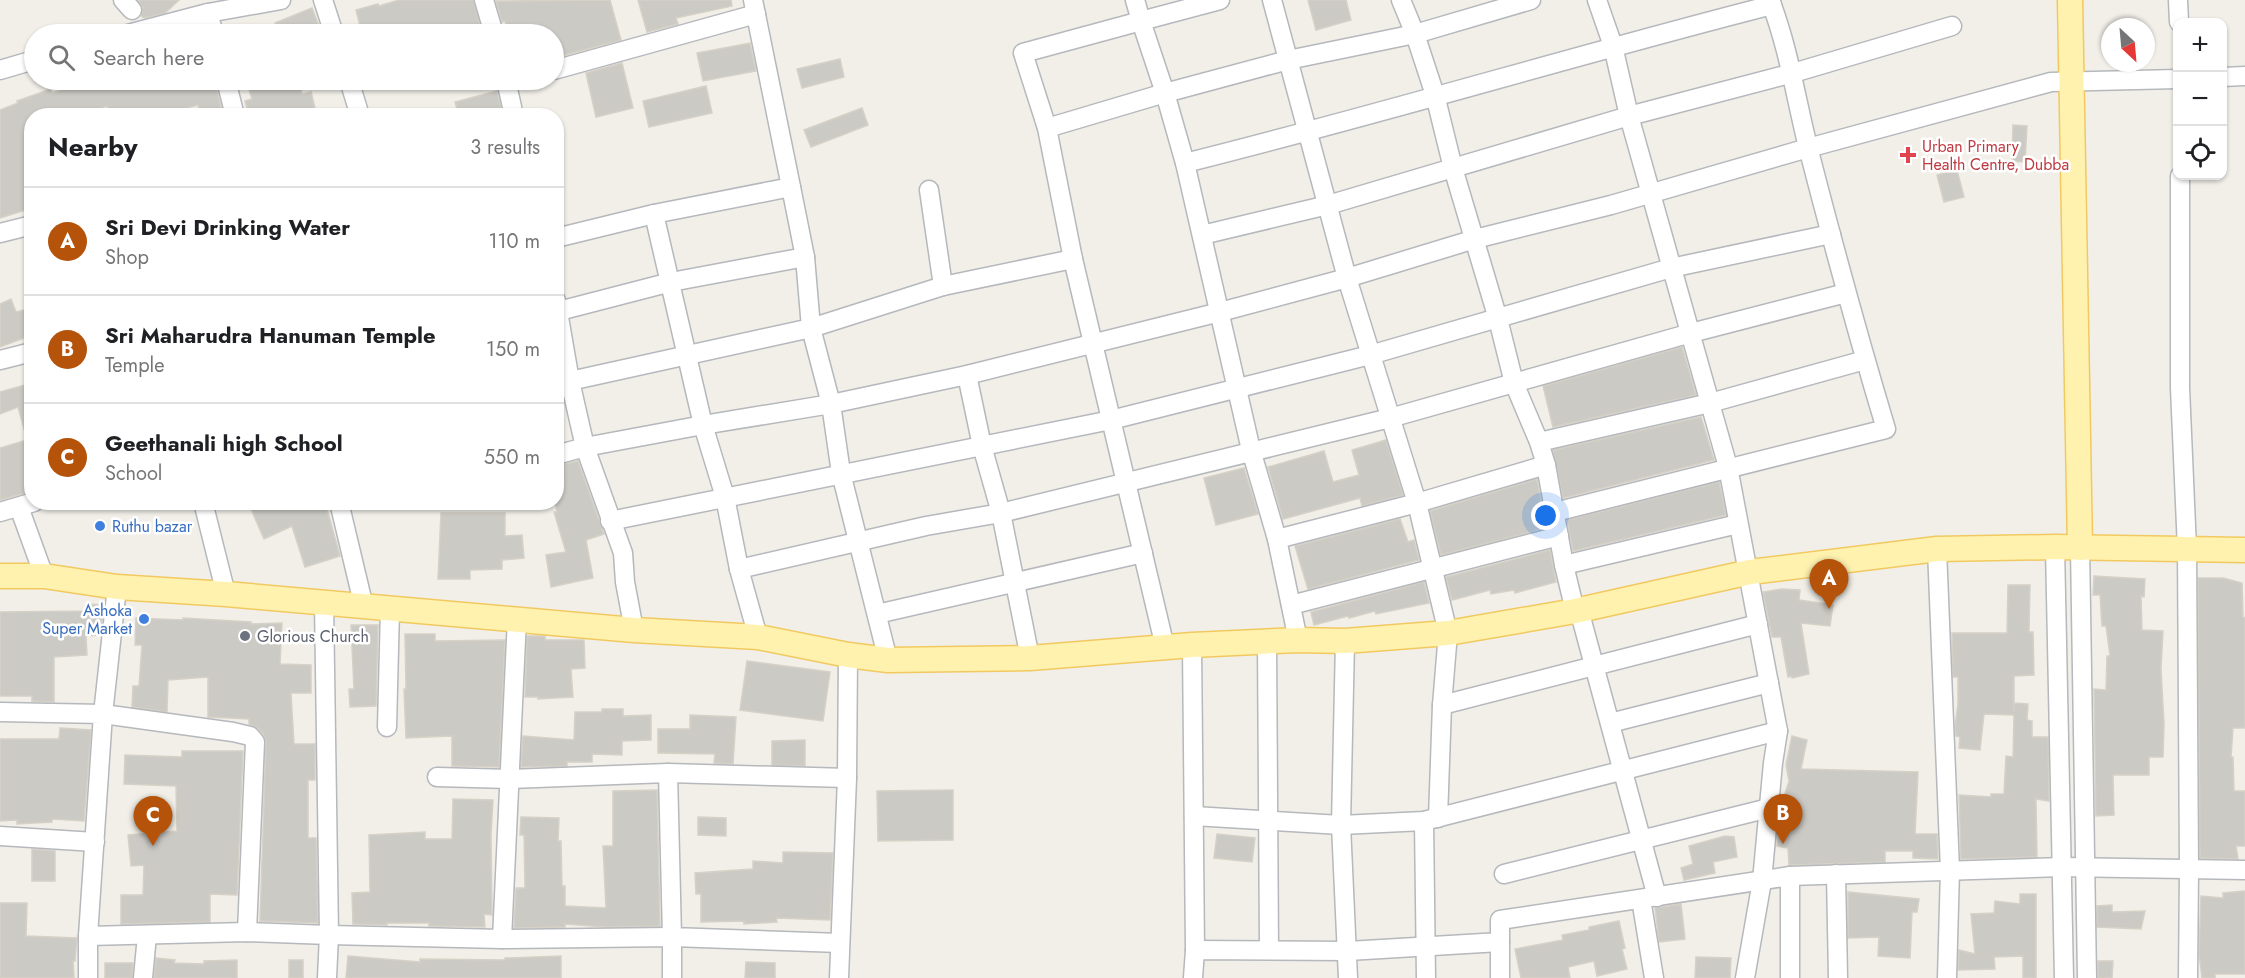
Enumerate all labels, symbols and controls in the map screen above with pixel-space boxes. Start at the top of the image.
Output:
north arrow [2101,18,2155,72]
map controls [2173,18,2227,180]
button: + [2173,18,2227,72]
search box [24,24,564,90]
icon: search [45,41,78,74]
text: Search here [93,41,204,73]
button: − [2173,72,2227,126]
button: locate [2173,126,2227,180]
text: Nearby [48,128,137,166]
text: 3 results [470,133,540,162]
place label: Urban Primary Health Centre, Dubba [1922,135,2069,176]
marker: Urban Primary Health Centre, Dubba [1899,146,1917,164]
text: Sri Devi Drinking Water [105,211,350,243]
text: A [60,227,75,256]
text: 110 m [488,227,540,256]
text: Shop [105,243,149,272]
text: Sri Maharudra Hanuman Temple [105,319,436,351]
text: B [61,335,74,364]
text: 150 m [486,335,540,364]
text: Temple [105,351,165,380]
text: Geethanali high School [105,427,343,459]
text: C [60,443,75,472]
text: 550 m [484,443,540,472]
text: School [105,459,162,488]
your location [1531,501,1560,530]
place label: Ruthu bazar [112,515,193,538]
marker: Ruthu bazar [93,519,107,533]
pin: A [1810,560,1848,609]
place label: Ashoka Super Market [42,599,132,640]
marker: Ashoka Super Market [137,612,151,626]
place label: Glorious Church [257,625,369,648]
marker: Glorious Church [238,629,252,643]
pin: B [1764,794,1802,844]
pin: C [134,796,172,846]

